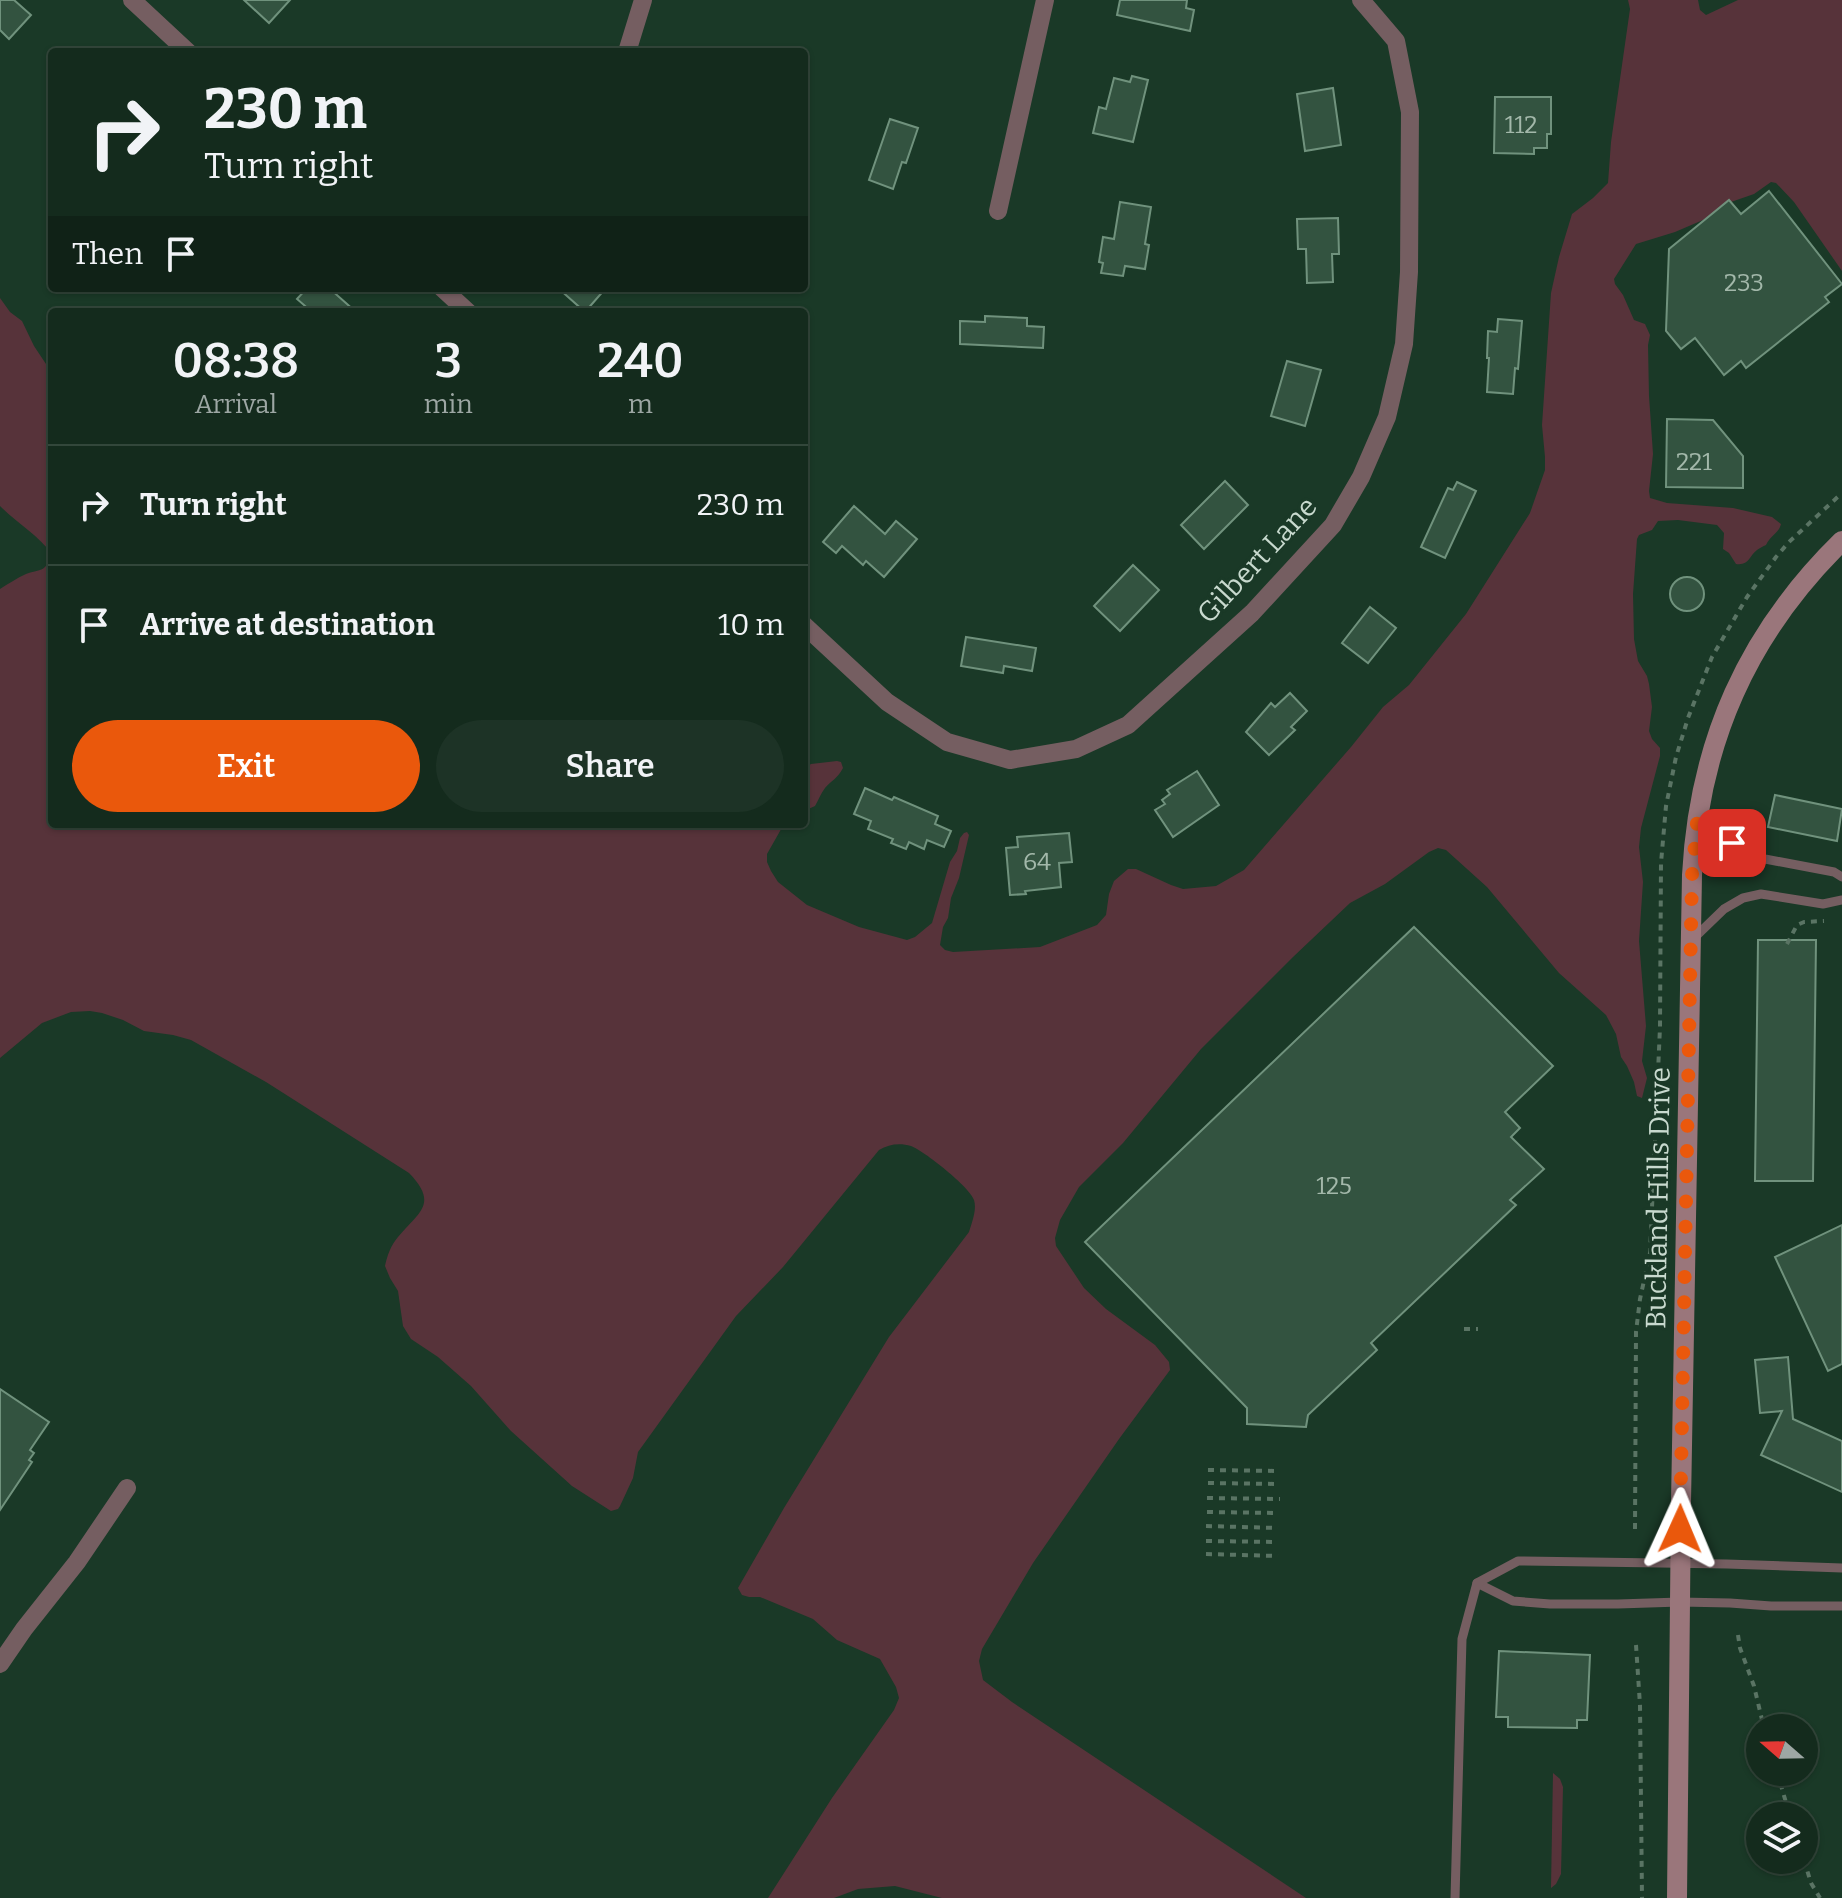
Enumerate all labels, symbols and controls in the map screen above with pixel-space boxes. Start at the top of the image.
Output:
text: 230 m [204,76,367,143]
icon: right [72,80,176,184]
house number: 112 [1505,111,1537,139]
text: Turn right [204,144,373,188]
icon: arrive [159,232,203,276]
text: Then [72,236,143,272]
house number: 233 [1724,269,1764,297]
text: 08:38 [173,332,299,390]
text: 3 [435,332,462,390]
text: 240 [597,332,683,390]
text: Arrival [195,389,277,420]
text: min [424,389,473,420]
text: m [628,389,653,420]
house number: 221 [1676,448,1712,476]
icon: right [72,483,116,527]
text: Turn right [140,487,287,523]
text: 230 m [697,487,784,523]
street label: Gilbert Lane [1190,490,1324,630]
icon: arrive [72,603,116,647]
text: Arrive at destination [140,607,435,643]
text: 10 m [718,607,784,643]
button: Exit [72,720,420,812]
button: Share [436,720,784,812]
pin [1698,809,1766,877]
icon: arrive [1710,821,1754,865]
house number: 64 [1023,848,1051,876]
street label: Buckland Hills Drive [1639,1067,1677,1329]
house number: 125 [1316,1172,1352,1200]
position arrow [1638,1487,1722,1571]
north arrow [1746,1714,1818,1786]
map controls [1746,1714,1818,1874]
button: layers [1746,1802,1818,1874]

